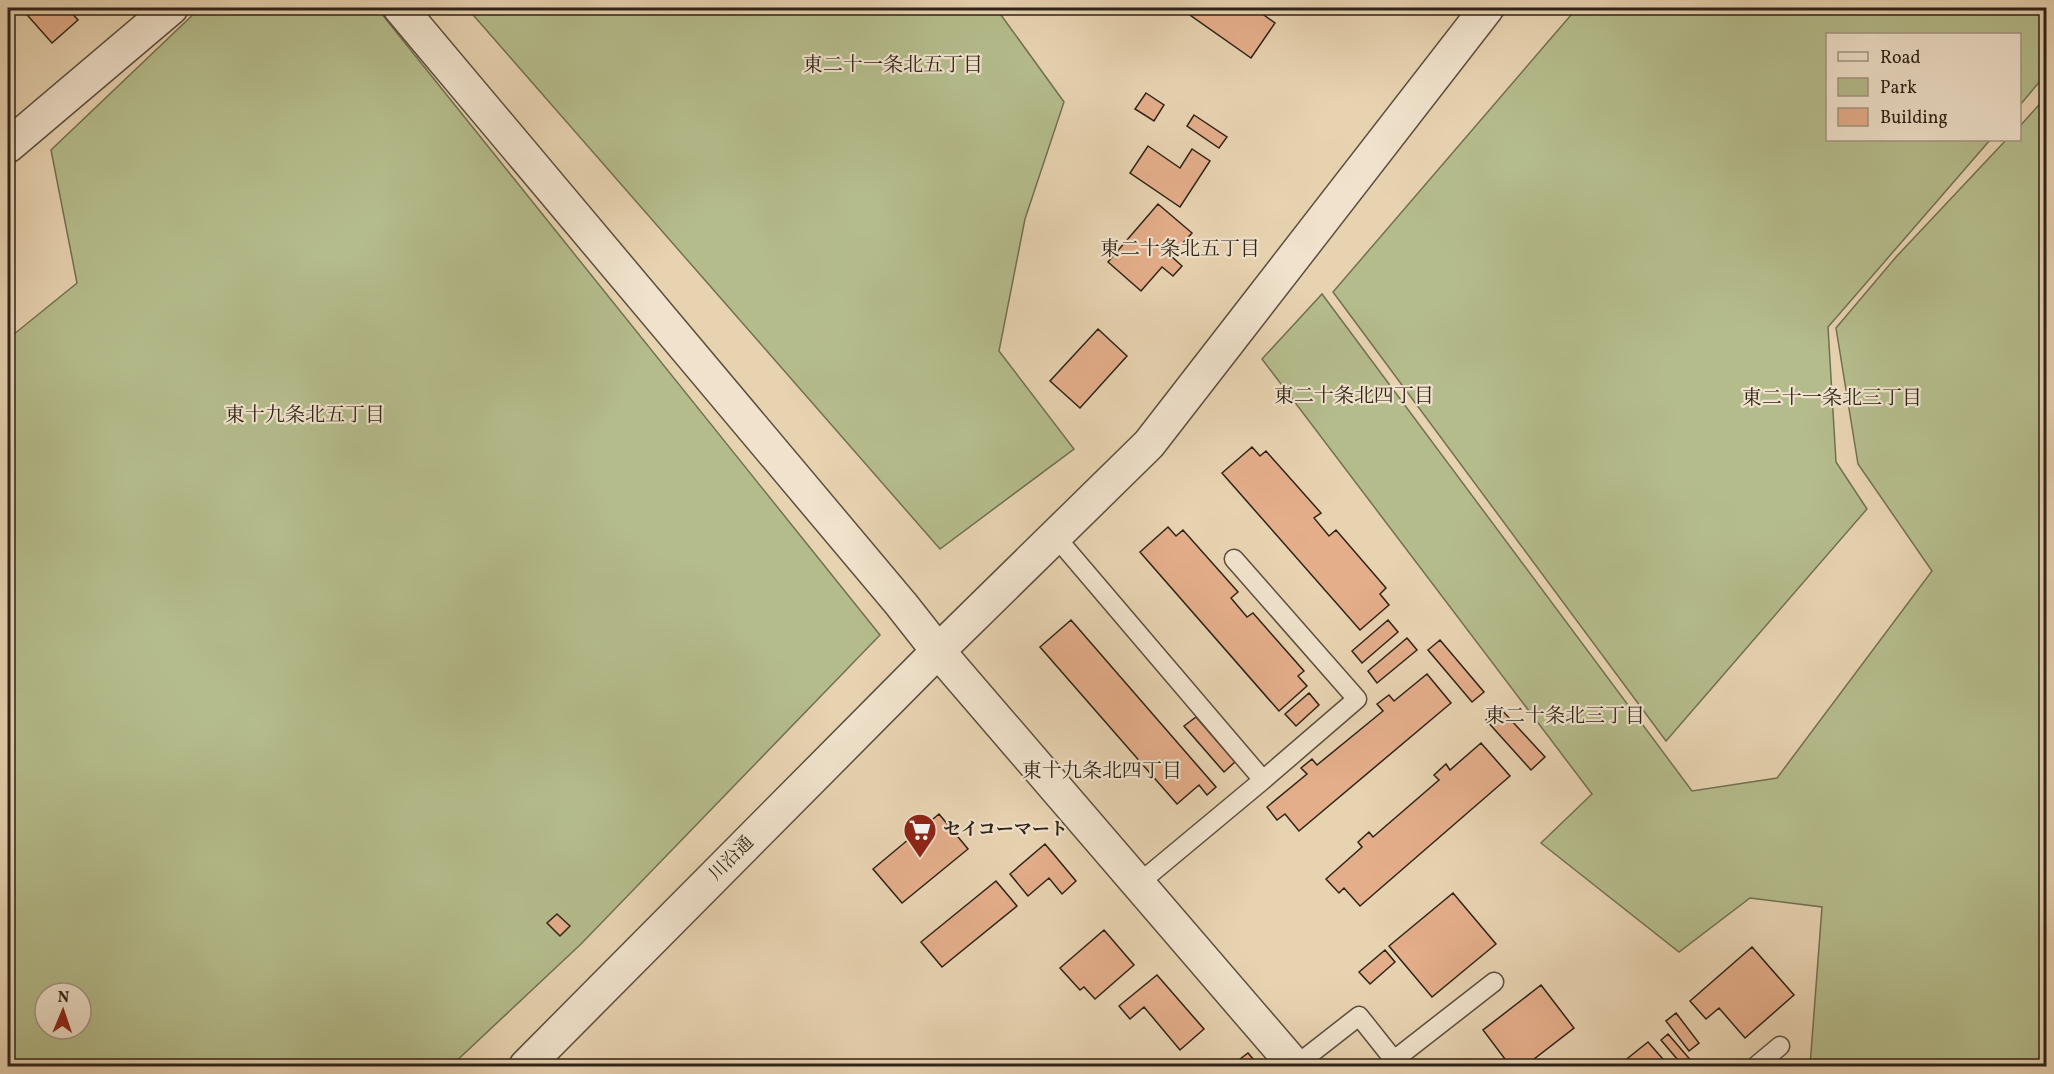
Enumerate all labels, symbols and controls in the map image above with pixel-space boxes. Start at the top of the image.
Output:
legend [1826,33,2021,141]
text: Road [1880,46,1921,71]
district label: 東二十一条北五丁目 [803,52,983,80]
text: Park [1880,76,1917,101]
text: Building [1880,106,1948,131]
district label: 東二十条北五丁目 [1100,236,1260,264]
district label: 東二十条北四丁目 [1274,383,1434,411]
district label: 東二十一条北三丁目 [1742,385,1922,413]
district label: 東十九条北五丁目 [225,402,385,430]
district label: 東二十条北三丁目 [1485,703,1645,731]
district label: 東十九条北四丁目 [1022,758,1182,786]
supermarket icon: セイコーマート [902,812,938,859]
place label: セイコーマート [943,818,1068,843]
street label: 川沿通 [704,831,760,887]
north arrow [33,981,93,1041]
text: N [57,987,70,1009]

